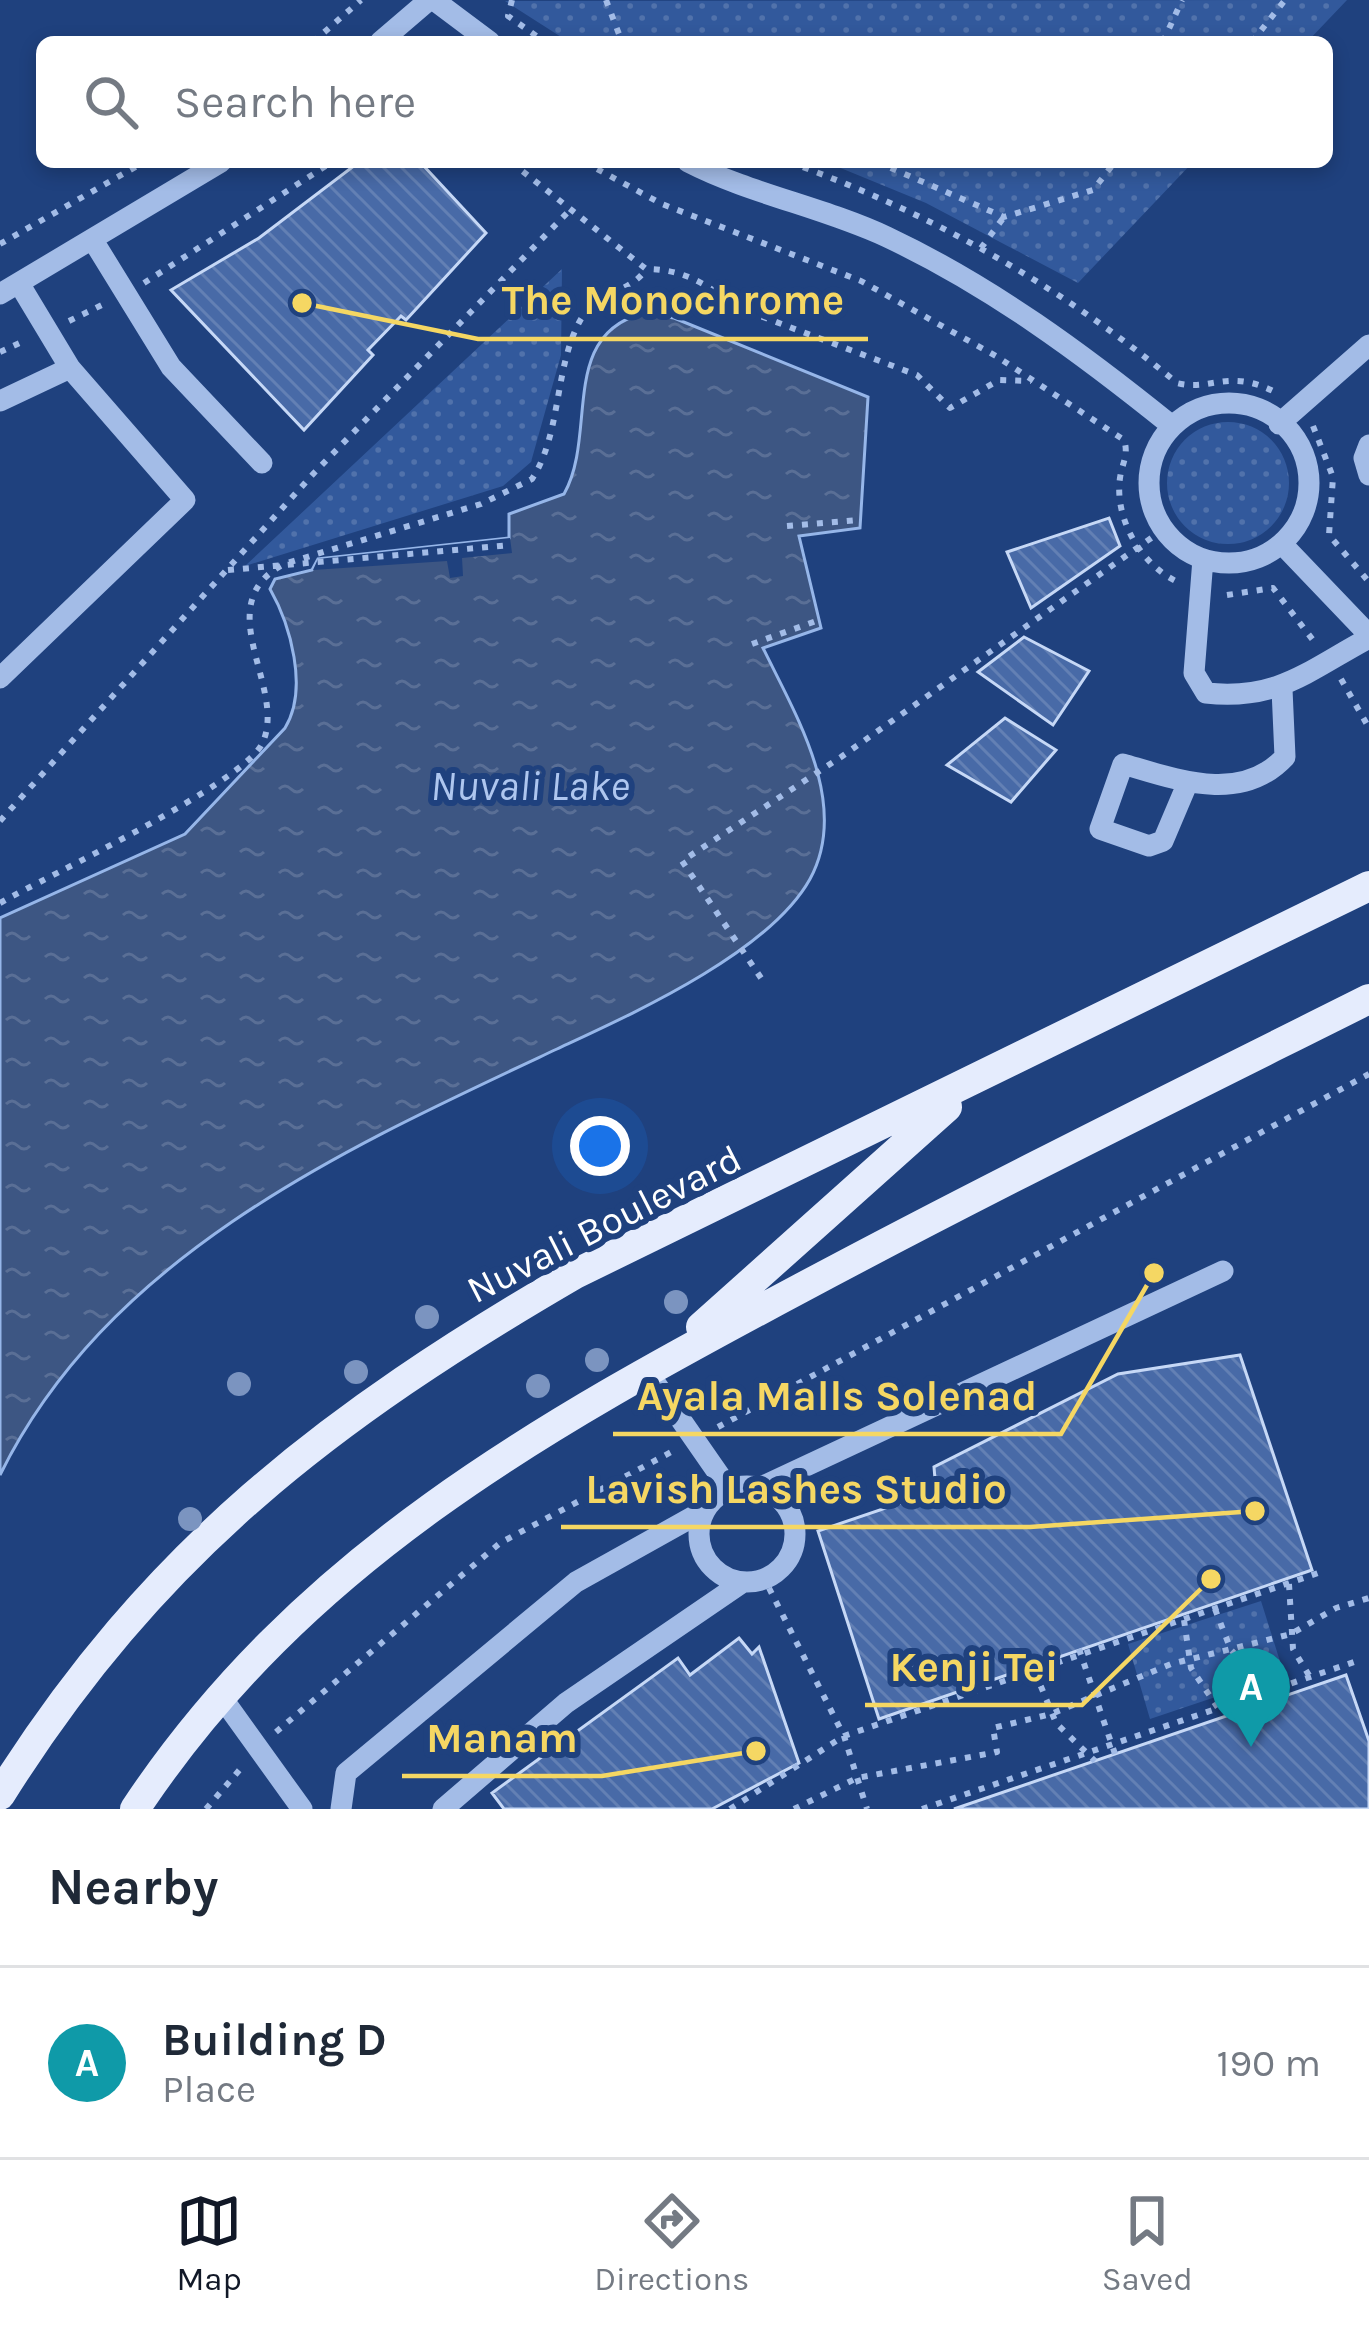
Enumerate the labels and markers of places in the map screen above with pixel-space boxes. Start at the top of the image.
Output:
callout: The Monochrome [478,261,868,339]
callout: Ayala Malls Solenad [613,1356,1061,1434]
callout: Lavish Lashes Studio [561,1449,1030,1527]
callout: Kenji Tei [865,1627,1082,1705]
pin: A [1212,1648,1290,1747]
callout: Manam [402,1698,602,1776]

